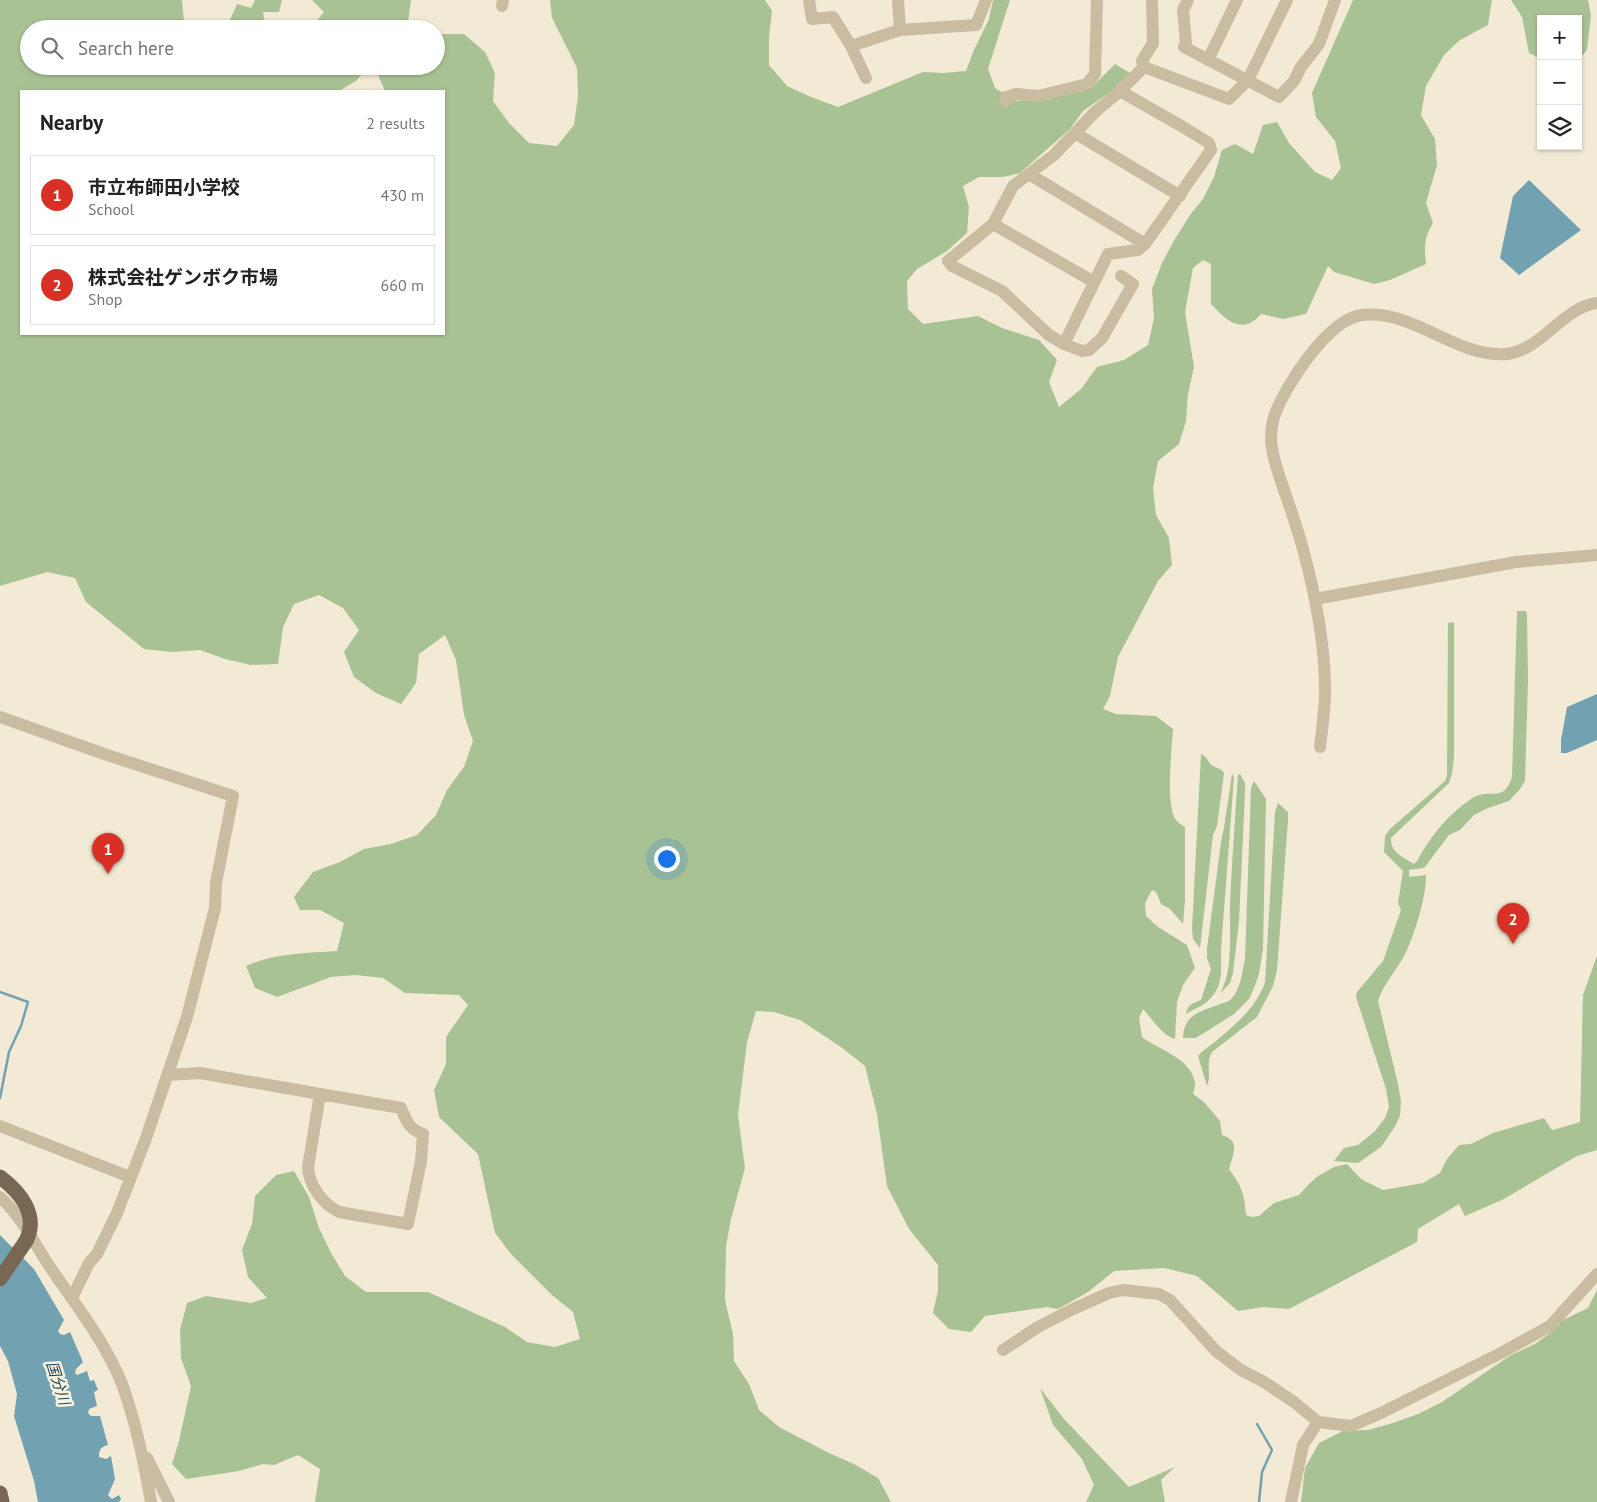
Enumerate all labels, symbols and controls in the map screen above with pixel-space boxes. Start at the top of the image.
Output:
map controls [1537,15,1582,150]
button: + [1537,15,1582,60]
search box [20,20,445,75]
icon: search [38,34,66,62]
text: Search here [78,36,174,60]
button: − [1537,60,1582,105]
button: layers [1537,105,1582,150]
text: Nearby [40,109,103,136]
text: 2 results [366,113,425,133]
text: 市立布師田小学校 [88,175,240,199]
text: 1 [52,185,62,205]
text: 430 m [381,185,424,205]
text: School [88,199,134,219]
text: 株式会社ゲンボク市場 [88,265,278,289]
text: 2 [52,275,62,295]
text: 660 m [381,275,424,295]
text: Shop [88,289,122,309]
pin: 1 [92,833,124,874]
your location [654,846,680,872]
pin: 2 [1497,903,1529,944]
water label: 国分川 [42,1359,75,1409]

